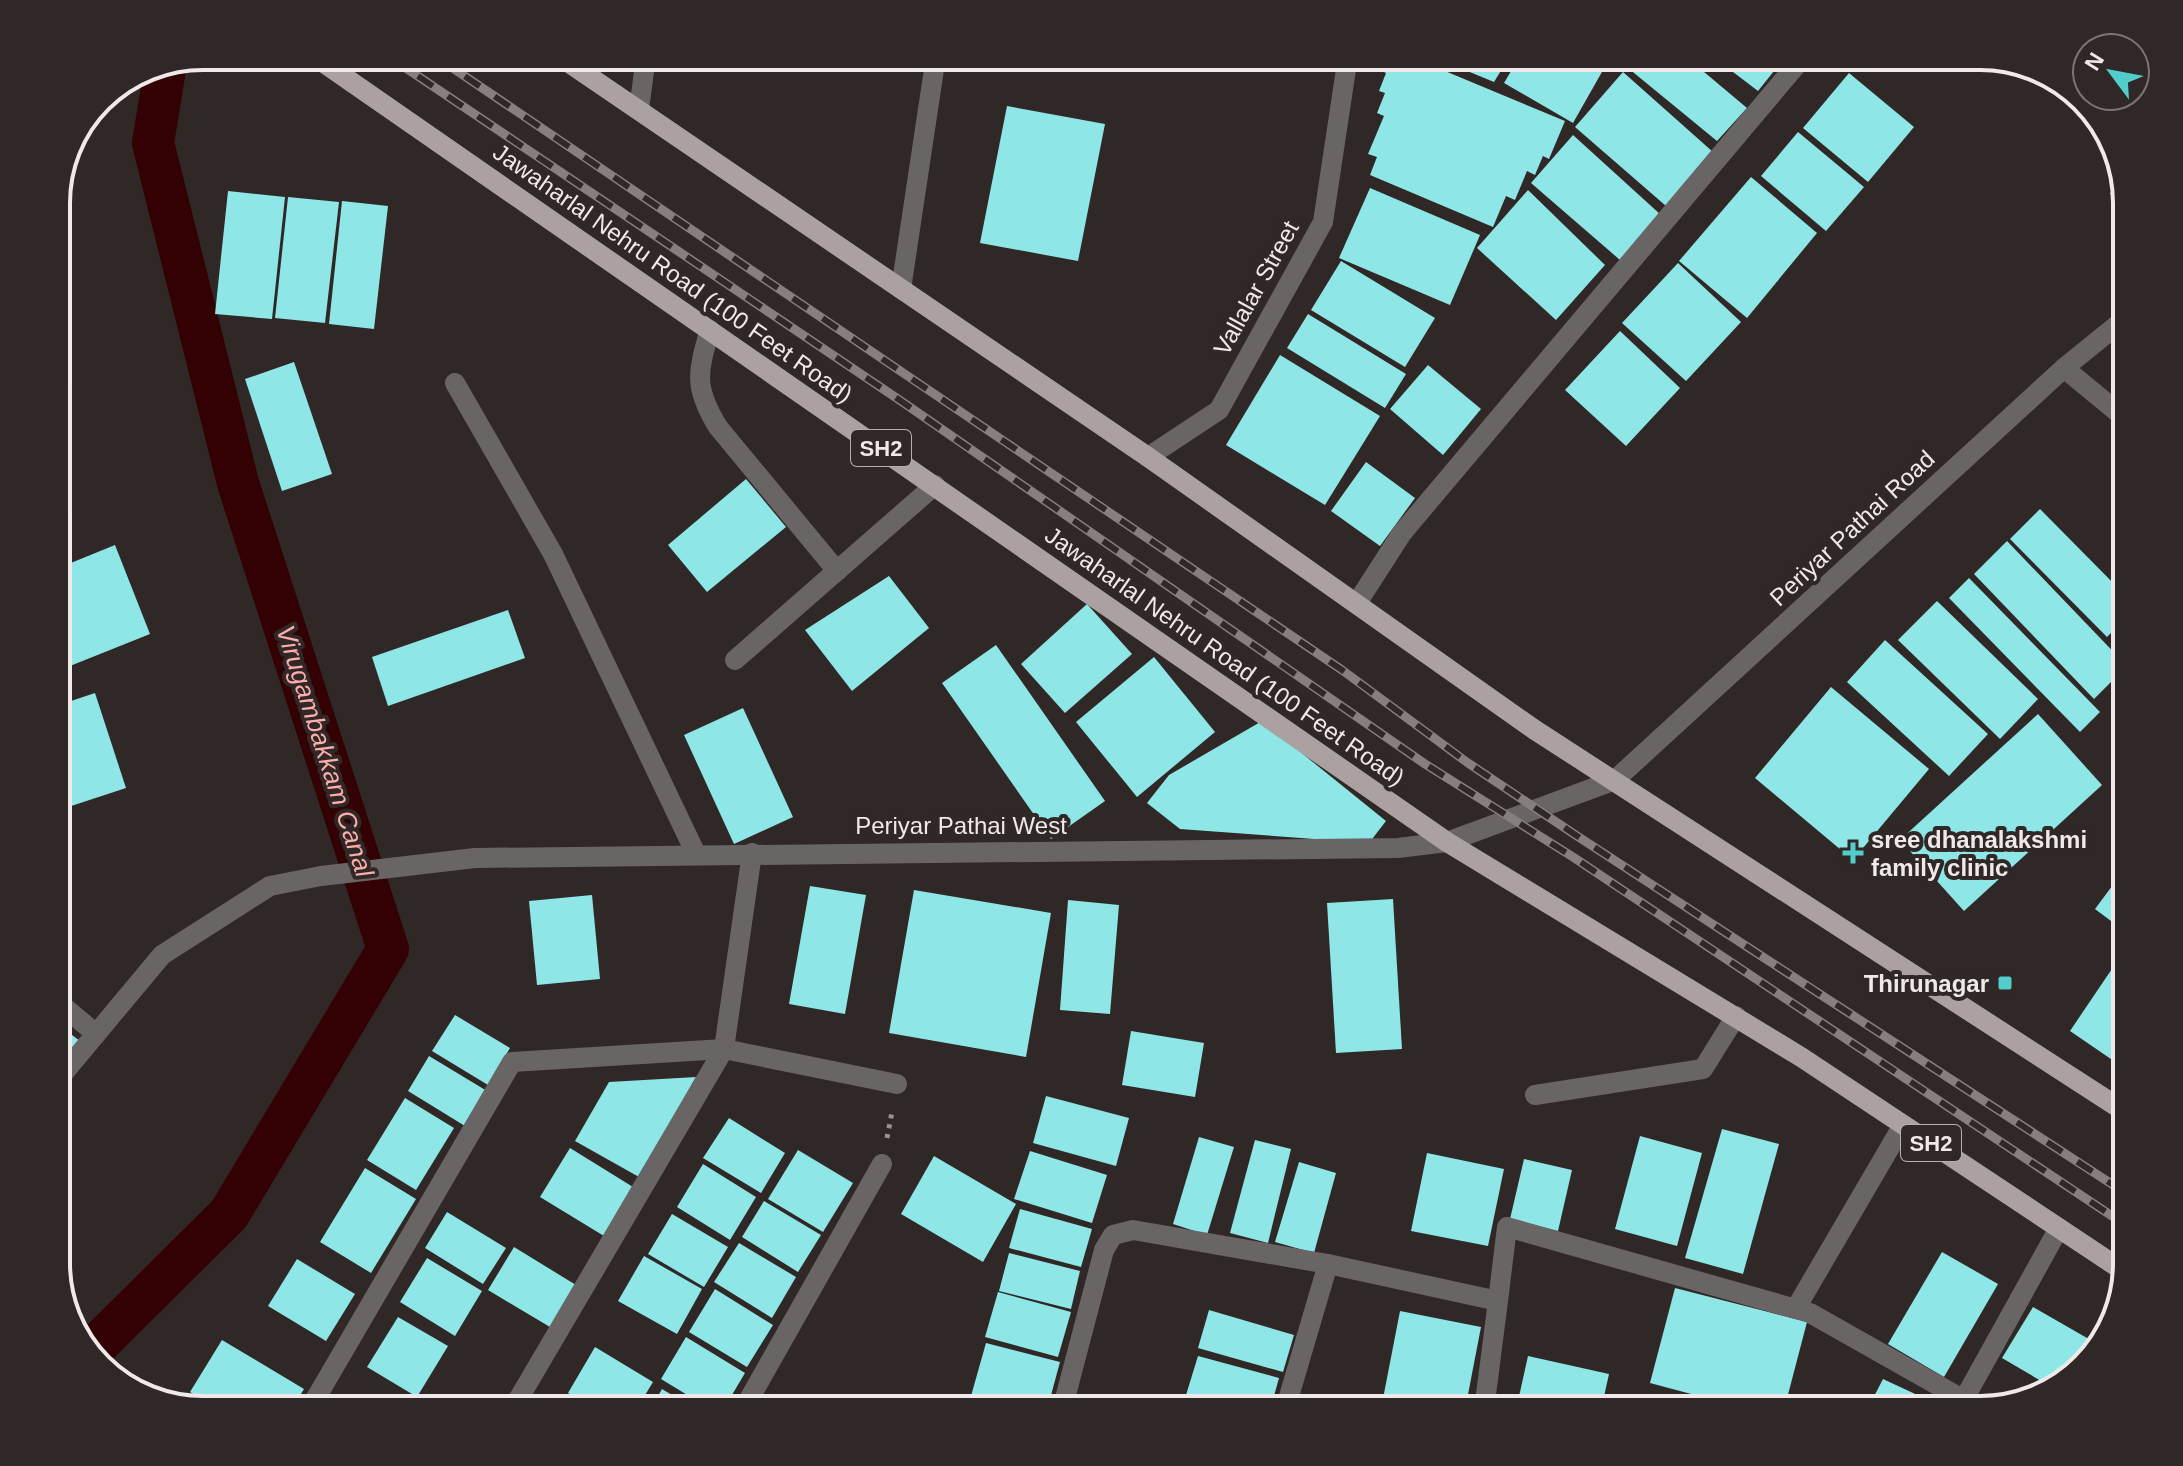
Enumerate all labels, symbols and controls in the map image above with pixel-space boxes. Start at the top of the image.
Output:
north arrow [2071,32,2151,112]
text: N [2080,48,2109,75]
street label: Jawaharlal Nehru Road (100 Feet Road) [488,138,858,408]
street label: Vallalar Street [1208,216,1304,360]
road number: SH2 [851,430,911,466]
street label: Periyar Pathai Road [1764,445,1940,611]
street label: Jawaharlal Nehru Road (100 Feet Road) [1040,521,1410,791]
water label: Virugambakkam Canal [270,622,380,882]
street label: Periyar Pathai West [855,812,1067,839]
place label: sree dhanalakshmi family clinic [1871,826,2087,881]
marker: sree dhanalakshmi family clinic [1842,842,1864,864]
place label: Thirunagar [1864,970,1989,997]
marker: Thirunagar [1996,974,2014,992]
road number: SH2 [1901,1125,1961,1161]

